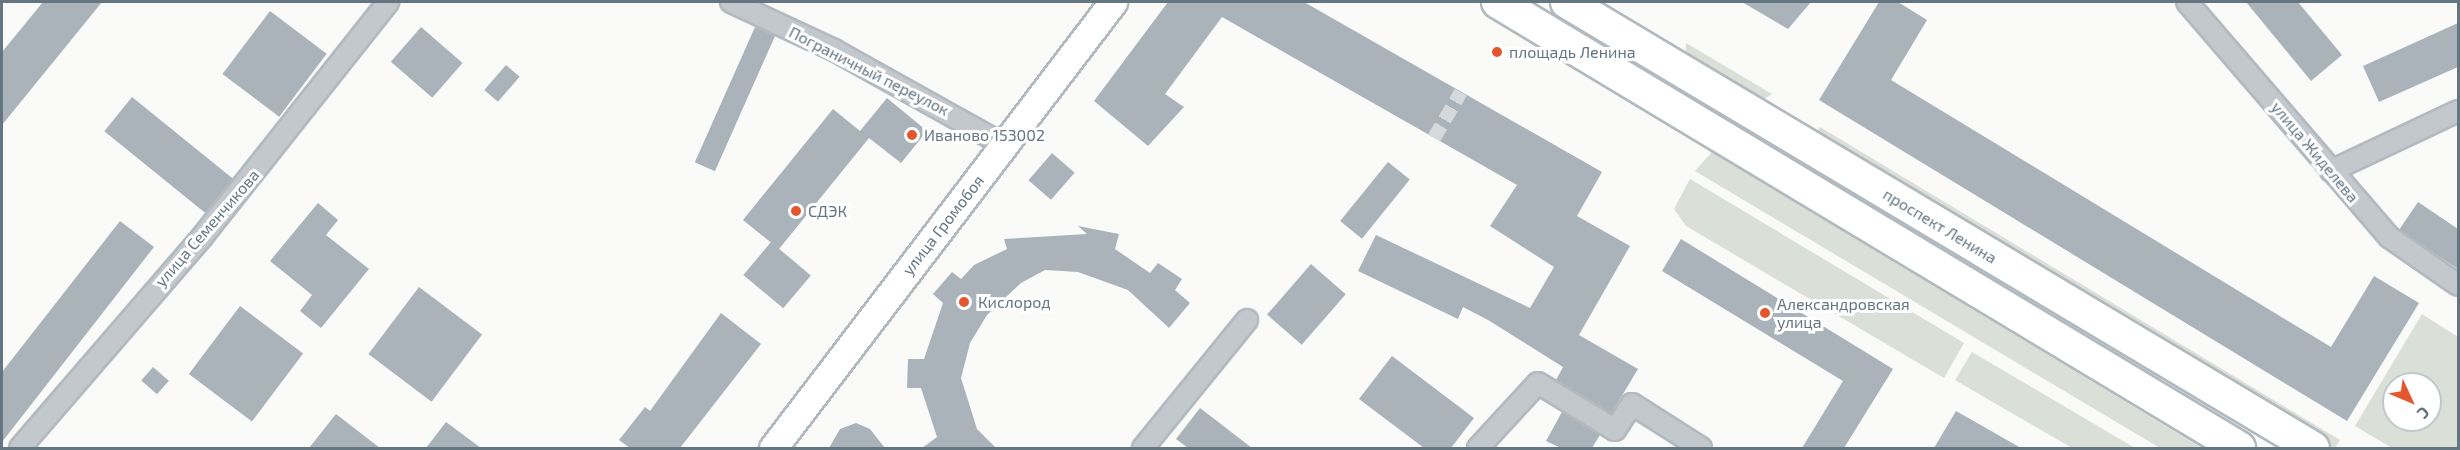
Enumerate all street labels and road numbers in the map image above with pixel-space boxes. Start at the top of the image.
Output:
street label: Пограничный переулок [786,22,952,120]
street label: улица Жиделева [2267,98,2363,206]
street label: улица Семенчикова [151,165,263,291]
street label: улица Громобоя [898,171,988,279]
street label: проспект Ленина [1880,184,2000,268]

